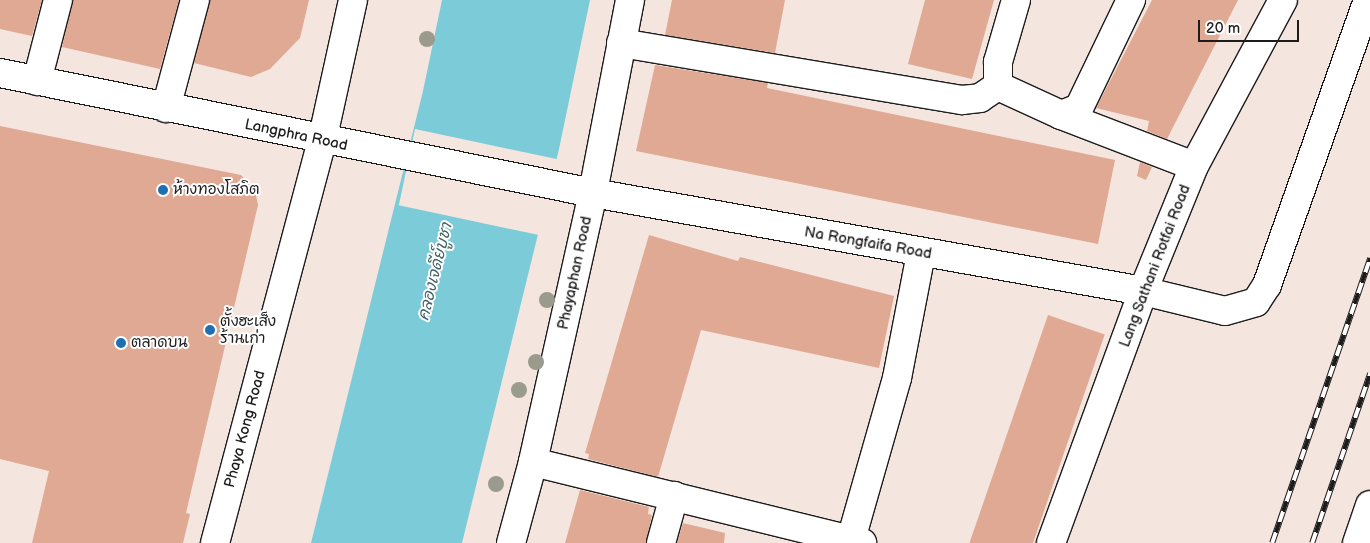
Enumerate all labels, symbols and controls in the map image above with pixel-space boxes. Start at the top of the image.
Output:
scale bar [1200,10,1301,42]
text: 20 m [1206,19,1240,38]
street label: Langphra Road [243,115,349,155]
place label: ห้างทองโสภิต [173,181,260,199]
street label: Lang Sathani Rotfai Road [1116,182,1194,350]
marker: ห้างทองโสภิต [157,184,169,196]
street label: Phayaphan Road [554,215,596,331]
water label: คลองเจดีย์บูชา [415,221,457,323]
street label: Na Rongfaifa Road [803,223,933,263]
place label: ตั้งฮะเส็ง ร้านเก่า [220,312,276,347]
marker: ตั้งฮะเส็ง ร้านเก่า [204,324,216,336]
place label: ตลาดบน [131,334,188,352]
marker: ตลาดบน [115,337,127,349]
street label: Phaya Kong Road [221,368,269,490]

